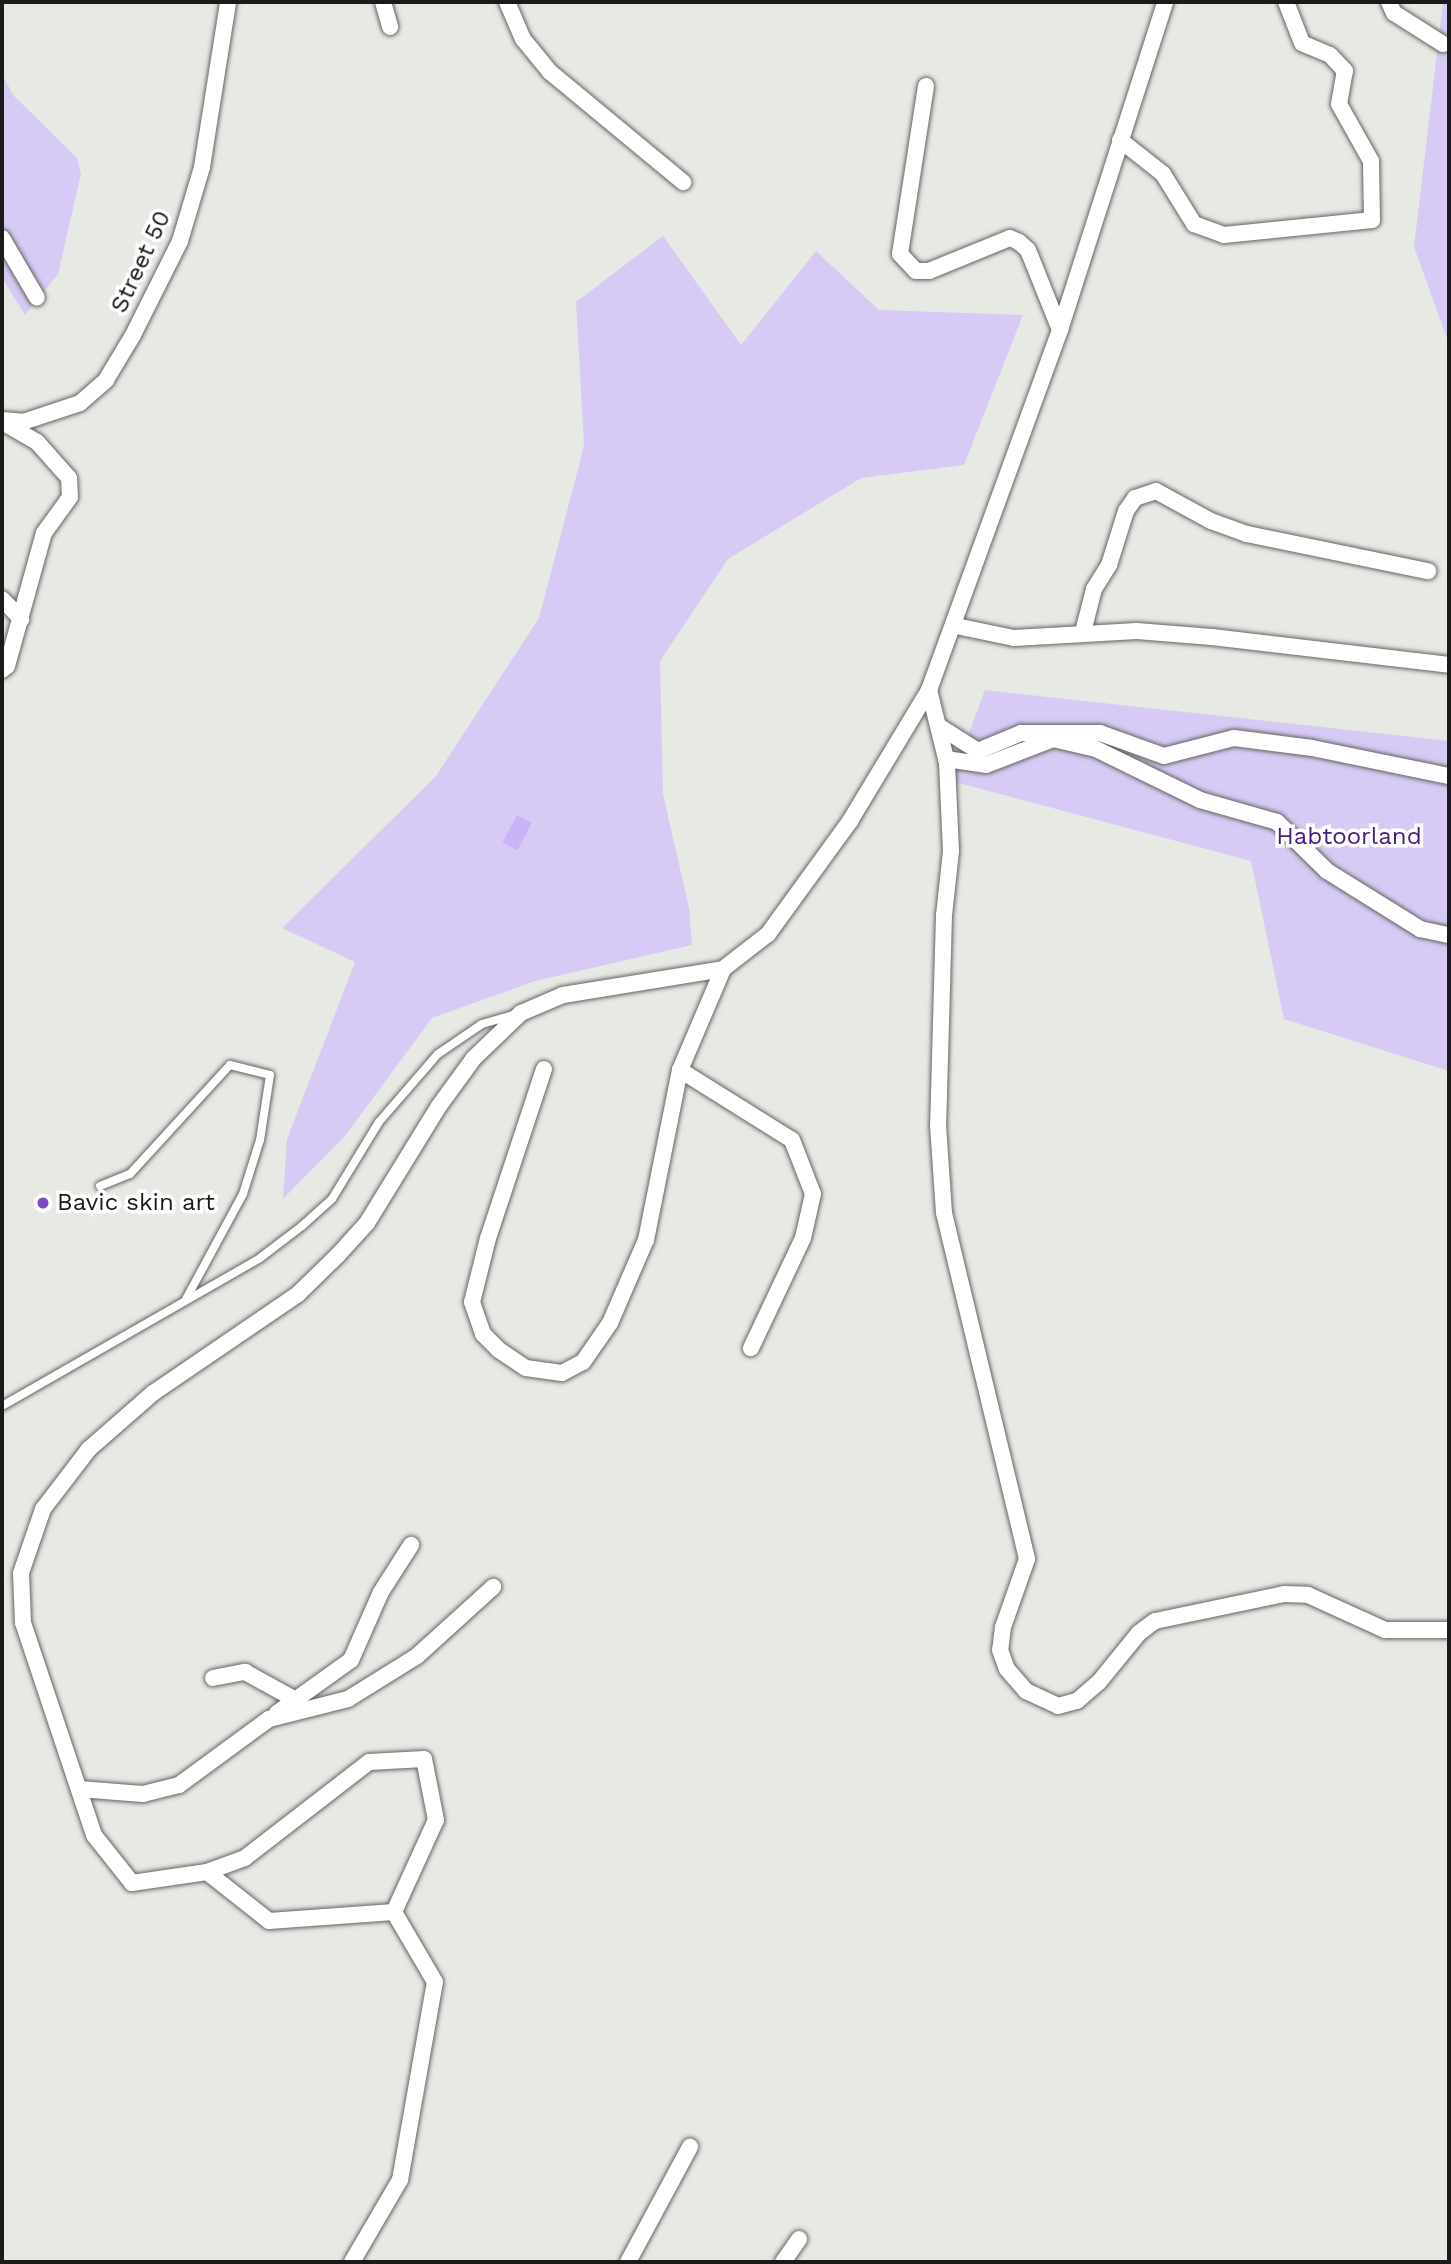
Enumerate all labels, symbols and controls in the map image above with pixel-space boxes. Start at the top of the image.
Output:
street label: Street 50 [105,206,177,318]
park label: Habtoorland [1276,823,1422,851]
place label: Bavic skin art [57,1189,215,1217]
marker: Bavic skin art [35,1195,51,1211]

